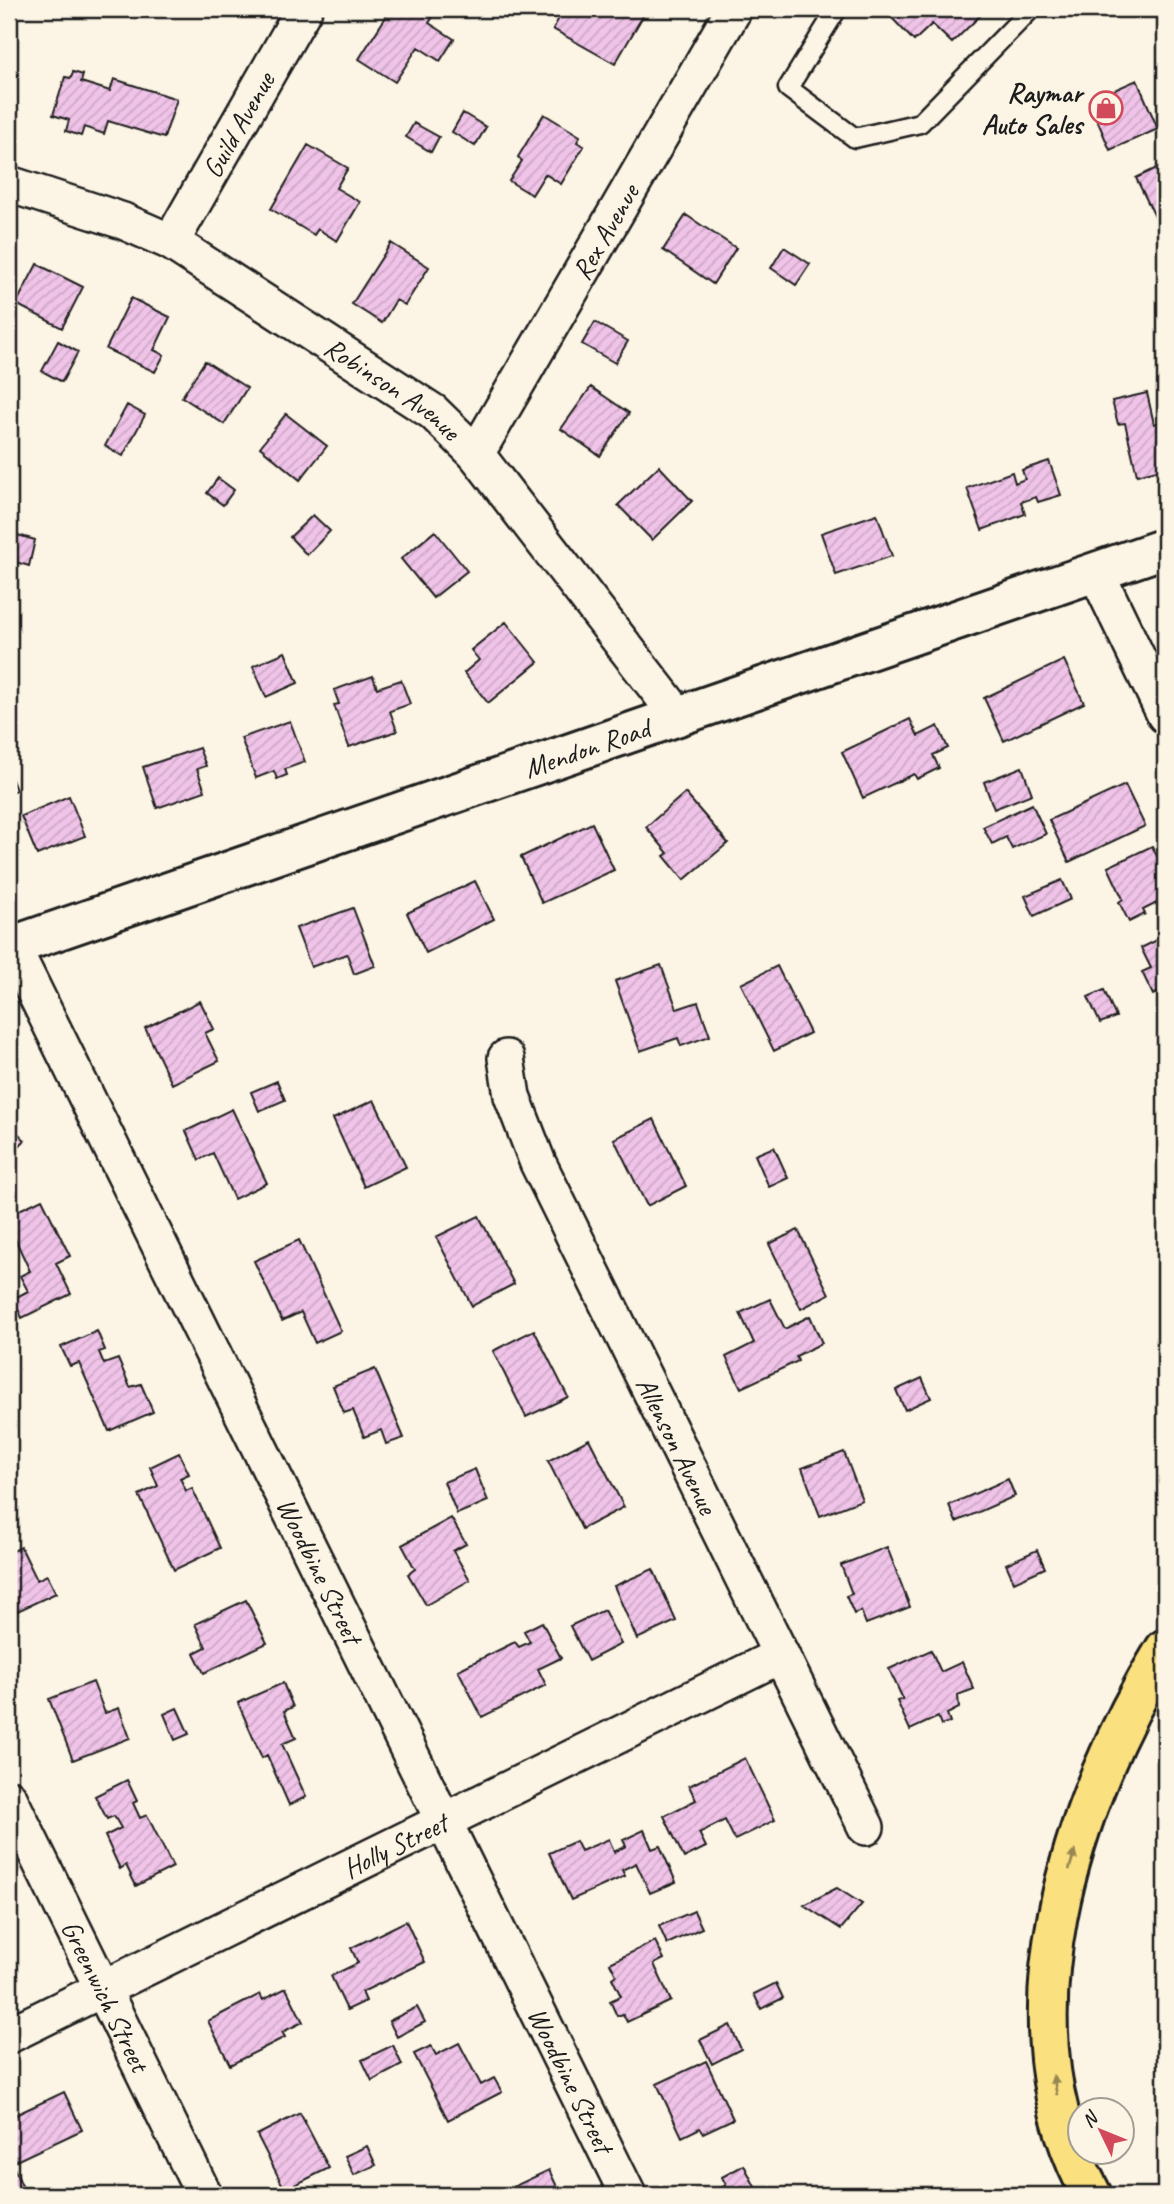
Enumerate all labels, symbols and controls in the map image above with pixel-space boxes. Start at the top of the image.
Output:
street label: Guild Avenue [194,64,283,184]
place label: Raymar Auto Sales [982,75,1085,142]
shop icon: Raymar Auto Sales [1087,89,1125,127]
street label: Rex Avenue [564,176,648,286]
street label: Robinson Avenue [318,329,469,449]
street label: Mendon Road [520,709,658,786]
street label: Allenson Avenue [628,1371,726,1521]
street label: Woodbine Street [269,1492,372,1652]
street label: Holly Street [337,1803,456,1886]
one-way arrow [1068,1849,1078,1870]
street label: Greenwich Street [54,1914,159,2080]
street label: Woodbine Street [520,2001,623,2162]
one-way arrow [1050,2074,1061,2096]
north arrow [1066,2096,1136,2166]
text: N [1077,2105,1104,2133]

